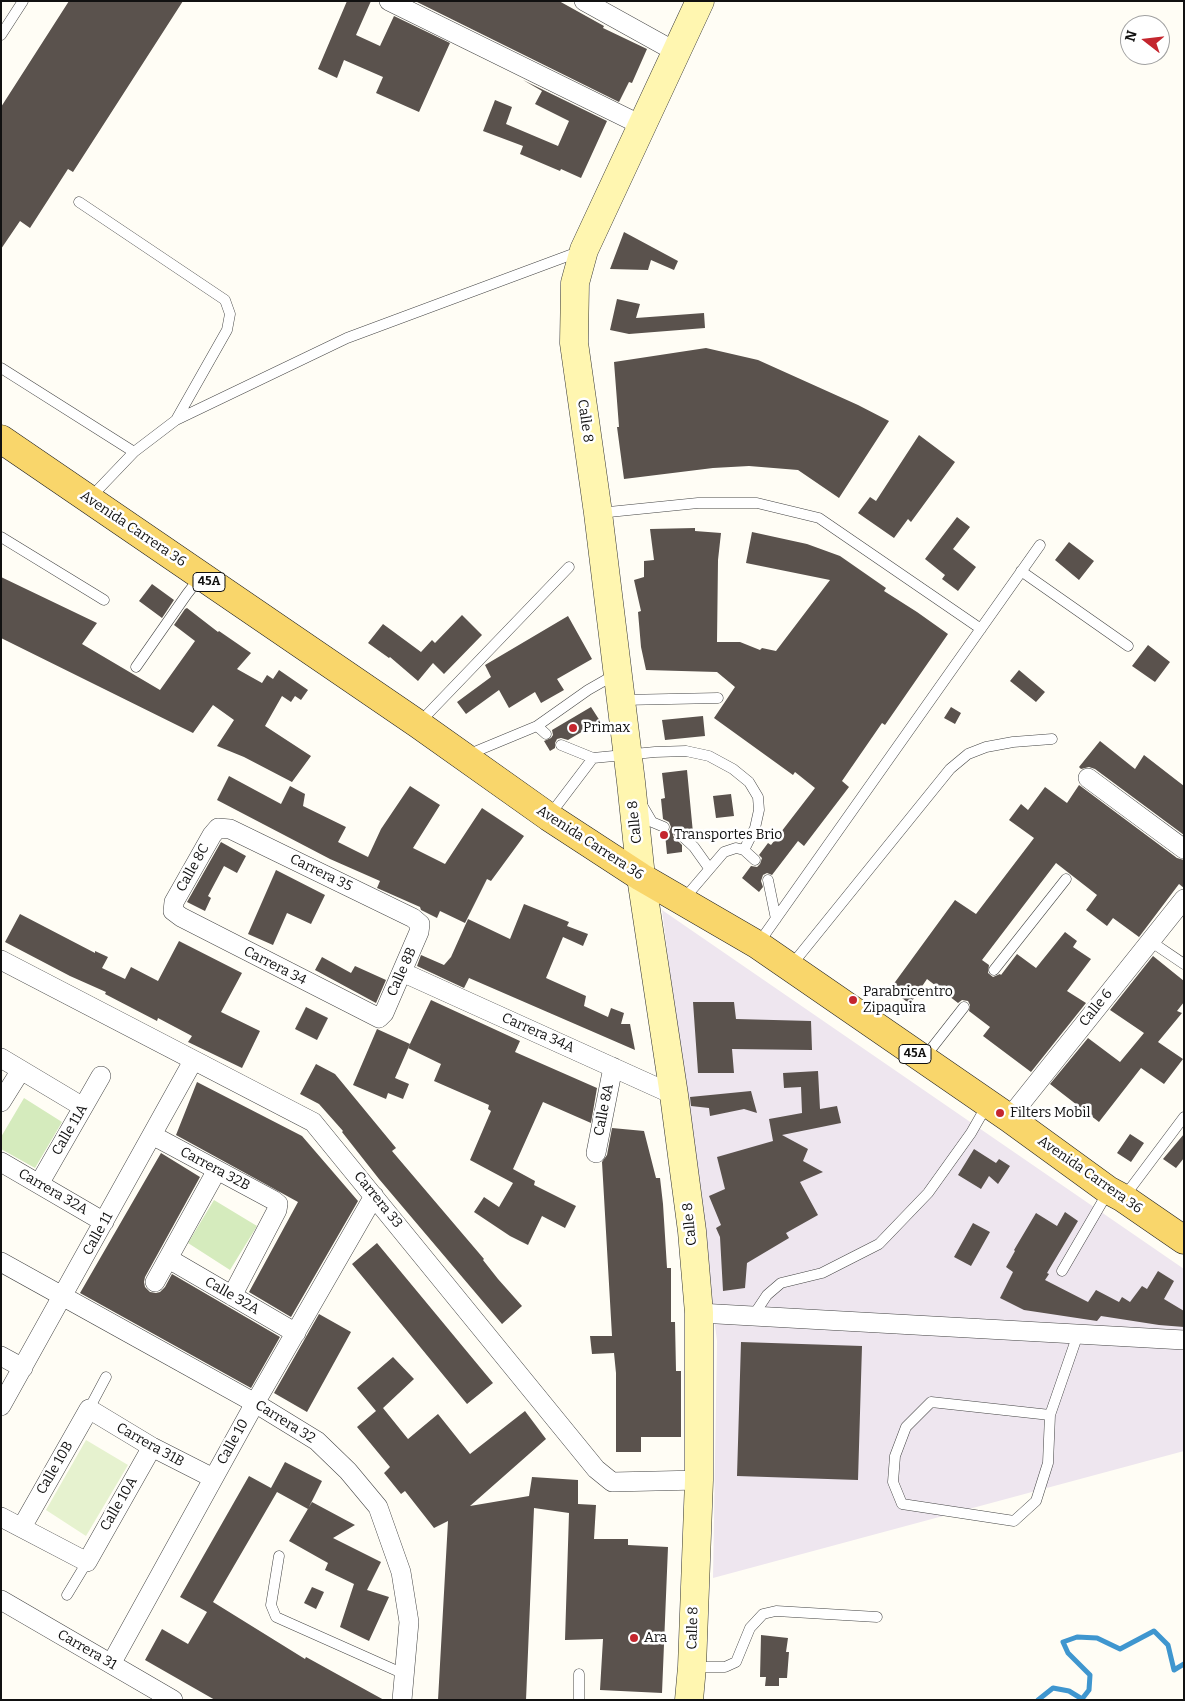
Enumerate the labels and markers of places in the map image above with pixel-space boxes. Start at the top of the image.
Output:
place label: Primax [583,720,630,736]
marker: Primax [567,722,579,734]
place label: Transportes Brio [674,827,782,843]
marker: Transportes Brio [658,829,670,841]
place label: Parabricentro Zipaquira [863,984,953,1016]
marker: Parabricentro Zipaquira [847,994,859,1006]
place label: Filters Mobil [1010,1105,1090,1121]
marker: Filters Mobil [994,1107,1006,1119]
place label: Ara [644,1630,667,1646]
marker: Ara [628,1632,640,1644]

